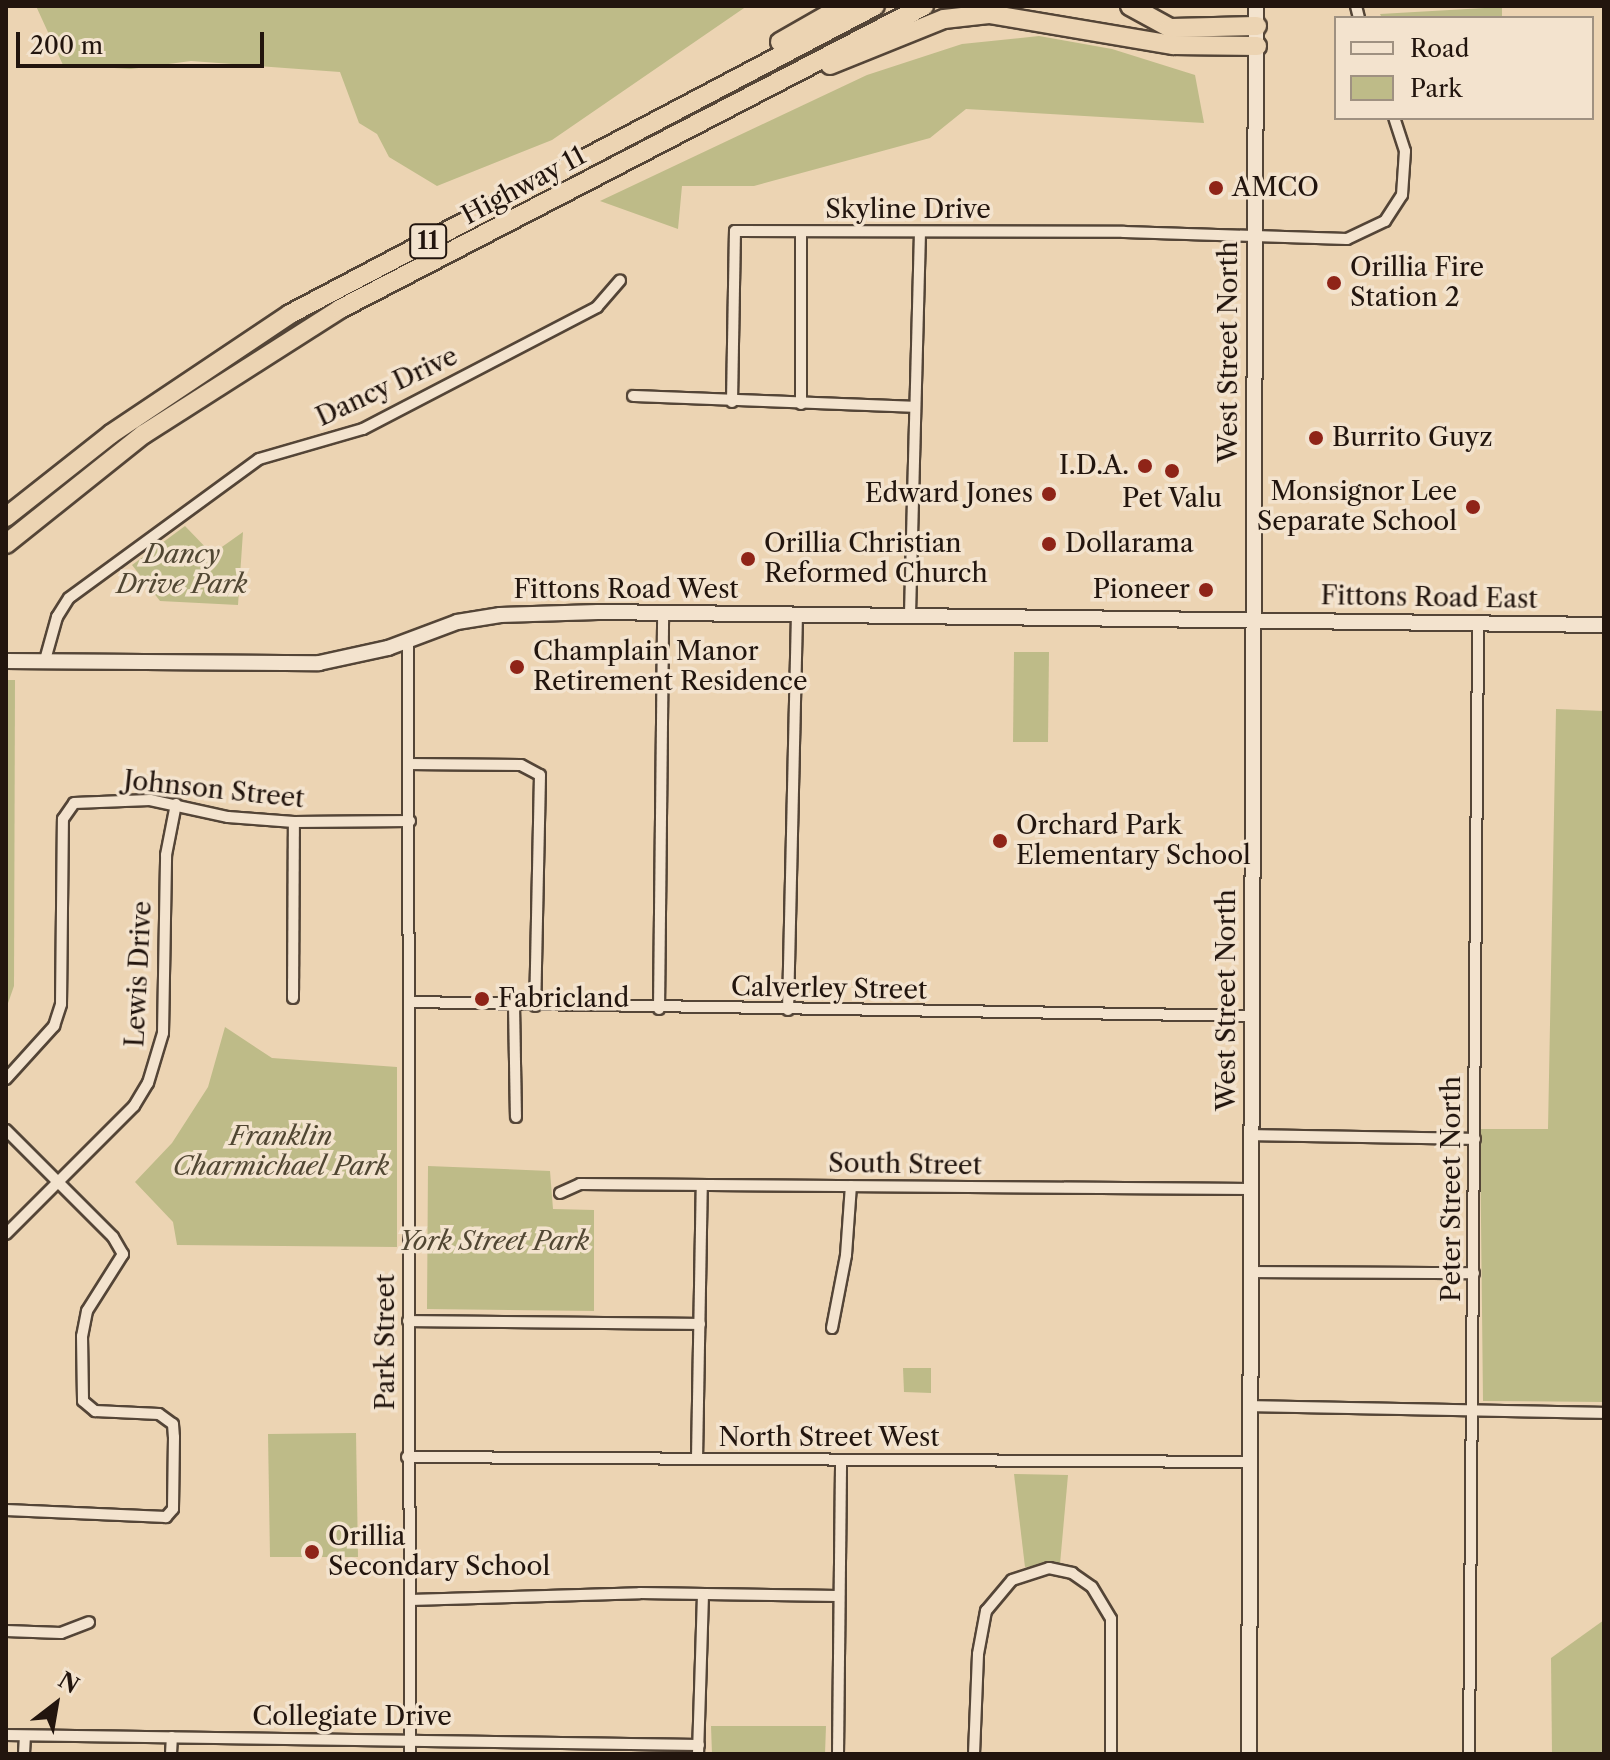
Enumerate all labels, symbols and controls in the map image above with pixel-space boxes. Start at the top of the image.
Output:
scale bar [20,16,268,66]
legend [1334,16,1594,120]
text: 200 m [30,31,103,60]
text: Road [1410,34,1469,63]
text: Park [1410,74,1462,103]
street label: Highway 11 [456,140,592,232]
place label: AMCO [1232,172,1319,204]
marker: AMCO [1207,179,1225,197]
street label: Skyline Drive [825,194,991,226]
road number: 11 [408,221,448,261]
street label: West Street North [1213,241,1245,463]
place label: Orillia Fire Station 2 [1350,252,1484,314]
marker: Orillia Fire Station 2 [1325,274,1343,292]
street label: Dancy Drive [311,340,463,434]
place label: Burrito Guyz [1332,422,1493,454]
marker: Burrito Guyz [1307,429,1325,447]
place label: I.D.A. [1059,450,1129,482]
marker: I.D.A. [1136,457,1154,475]
marker: Pet Valu [1163,462,1181,480]
place label: Monsignor Lee Separate School [1257,476,1457,538]
place label: Edward Jones [865,478,1033,510]
place label: Pet Valu [1121,483,1223,515]
marker: Edward Jones [1040,485,1058,503]
marker: Monsignor Lee Separate School [1464,498,1482,516]
place label: Orillia Christian Reformed Church [764,528,988,590]
place label: Dollarama [1065,528,1194,560]
marker: Dollarama [1040,535,1058,553]
park label: Dancy Drive Park [116,539,248,600]
marker: Orillia Christian Reformed Church [739,550,757,568]
street label: Fittons Road West [513,574,739,606]
place label: Pioneer [1093,574,1190,606]
marker: Pioneer [1197,581,1215,599]
street label: Fittons Road East [1320,581,1538,615]
place label: Champlain Manor Retirement Residence [533,636,807,698]
marker: Champlain Manor Retirement Residence [508,658,526,676]
street label: Johnson Street [122,765,306,815]
place label: Orchard Park Elementary School [1016,810,1252,872]
marker: Orchard Park Elementary School [991,832,1009,850]
street label: West Street North [1211,889,1243,1111]
street label: Lewis Drive [120,900,158,1048]
street label: Calverley Street [730,972,928,1006]
place label: Fabricland [498,983,629,1015]
marker: Fabricland [473,990,491,1008]
street label: Peter Street North [1436,1076,1468,1302]
park label: Franklin Charmichael Park [173,1121,389,1182]
street label: South Street [828,1148,982,1182]
park label: York Street Park [399,1226,589,1258]
street label: Park Street [370,1273,402,1411]
street label: North Street West [718,1422,940,1454]
place label: Orillia Secondary School [328,1521,551,1582]
marker: Orillia Secondary School [303,1543,321,1561]
north arrow [16,1664,96,1744]
text: N [53,1667,84,1699]
street label: Collegiate Drive [252,1701,452,1733]

